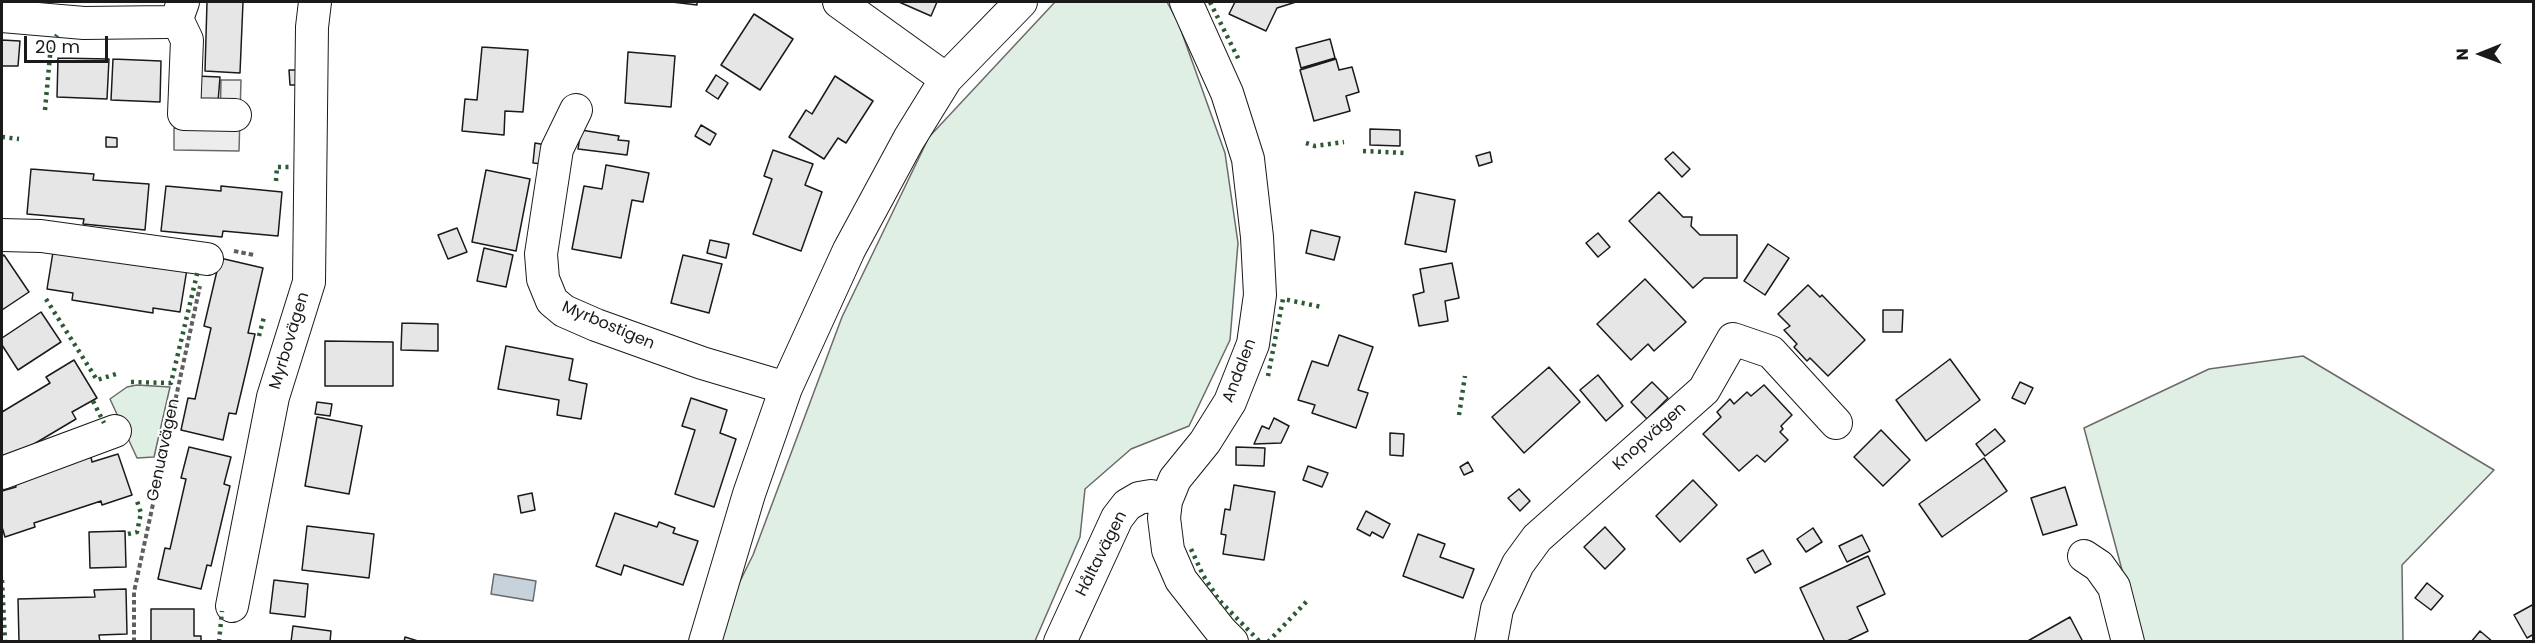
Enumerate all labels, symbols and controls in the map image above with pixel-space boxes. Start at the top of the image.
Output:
scale bar [27,24,111,62]
north arrow [2451,24,2511,84]
text: 20 m [35,34,80,59]
text: N [2451,48,2474,61]
street label: Myrbovägen [266,290,314,392]
street label: Myrbostigen [559,298,657,354]
street label: Andalen [1219,336,1261,406]
street label: Genuavägen [144,397,184,503]
street label: Knopvägen [1610,399,1690,475]
street label: Håltavägen [1072,508,1132,600]

